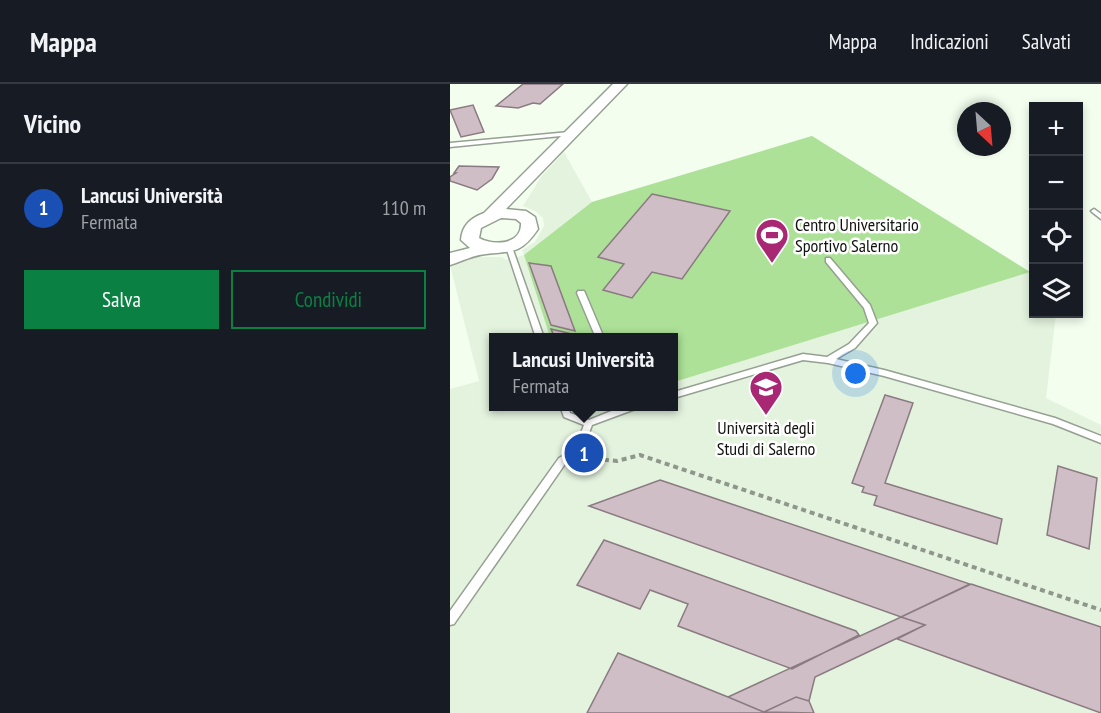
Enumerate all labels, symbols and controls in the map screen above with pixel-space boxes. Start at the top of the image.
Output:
text: Mappa [30,23,97,60]
text: Mappa [829,28,877,55]
text: Indicazioni [910,28,989,55]
text: Salvati [1022,28,1071,55]
north arrow [957,102,1011,156]
map controls [1029,102,1083,318]
button: + [1029,102,1083,156]
text: Vicino [24,107,81,140]
button: − [1029,156,1083,210]
text: Lancusi Università [81,181,223,209]
text: 1 [39,195,48,221]
text: 110 m [382,195,426,221]
text: Fermata [81,209,138,235]
button: locate [1029,210,1083,264]
place label: Centro Universitario Sportivo Salerno [795,213,919,257]
sports icon: Centro Universitario Sportivo Salerno [754,217,790,264]
button: layers [1029,264,1083,318]
button: Salva [24,270,219,329]
button: Condividi [231,270,426,329]
popup [489,333,678,411]
text: Lancusi Università [513,345,654,373]
your location [841,359,870,388]
school or university icon: Università degli Studi di Salerno [748,369,784,416]
text: Fermata [513,373,569,399]
place label: Università degli Studi di Salerno [717,416,816,460]
pin: 1 [564,430,604,476]

